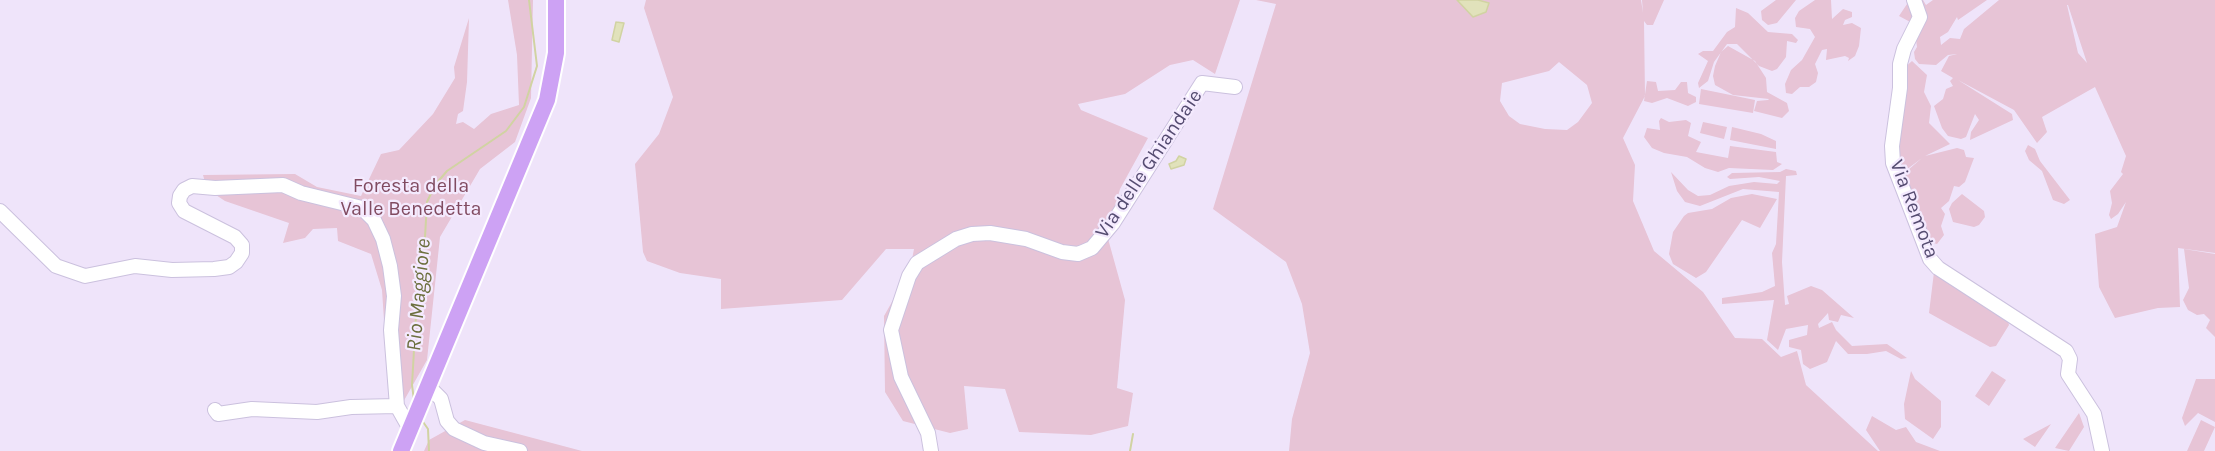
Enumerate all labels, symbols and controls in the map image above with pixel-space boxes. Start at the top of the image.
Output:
street label: Via delle Ghiandaie [1090,85,1208,243]
street label: Via Remota [1884,156,1944,262]
park label: Foresta della Valle Benedetta [340,174,482,221]
water label: Rio Maggiore [402,238,436,352]

